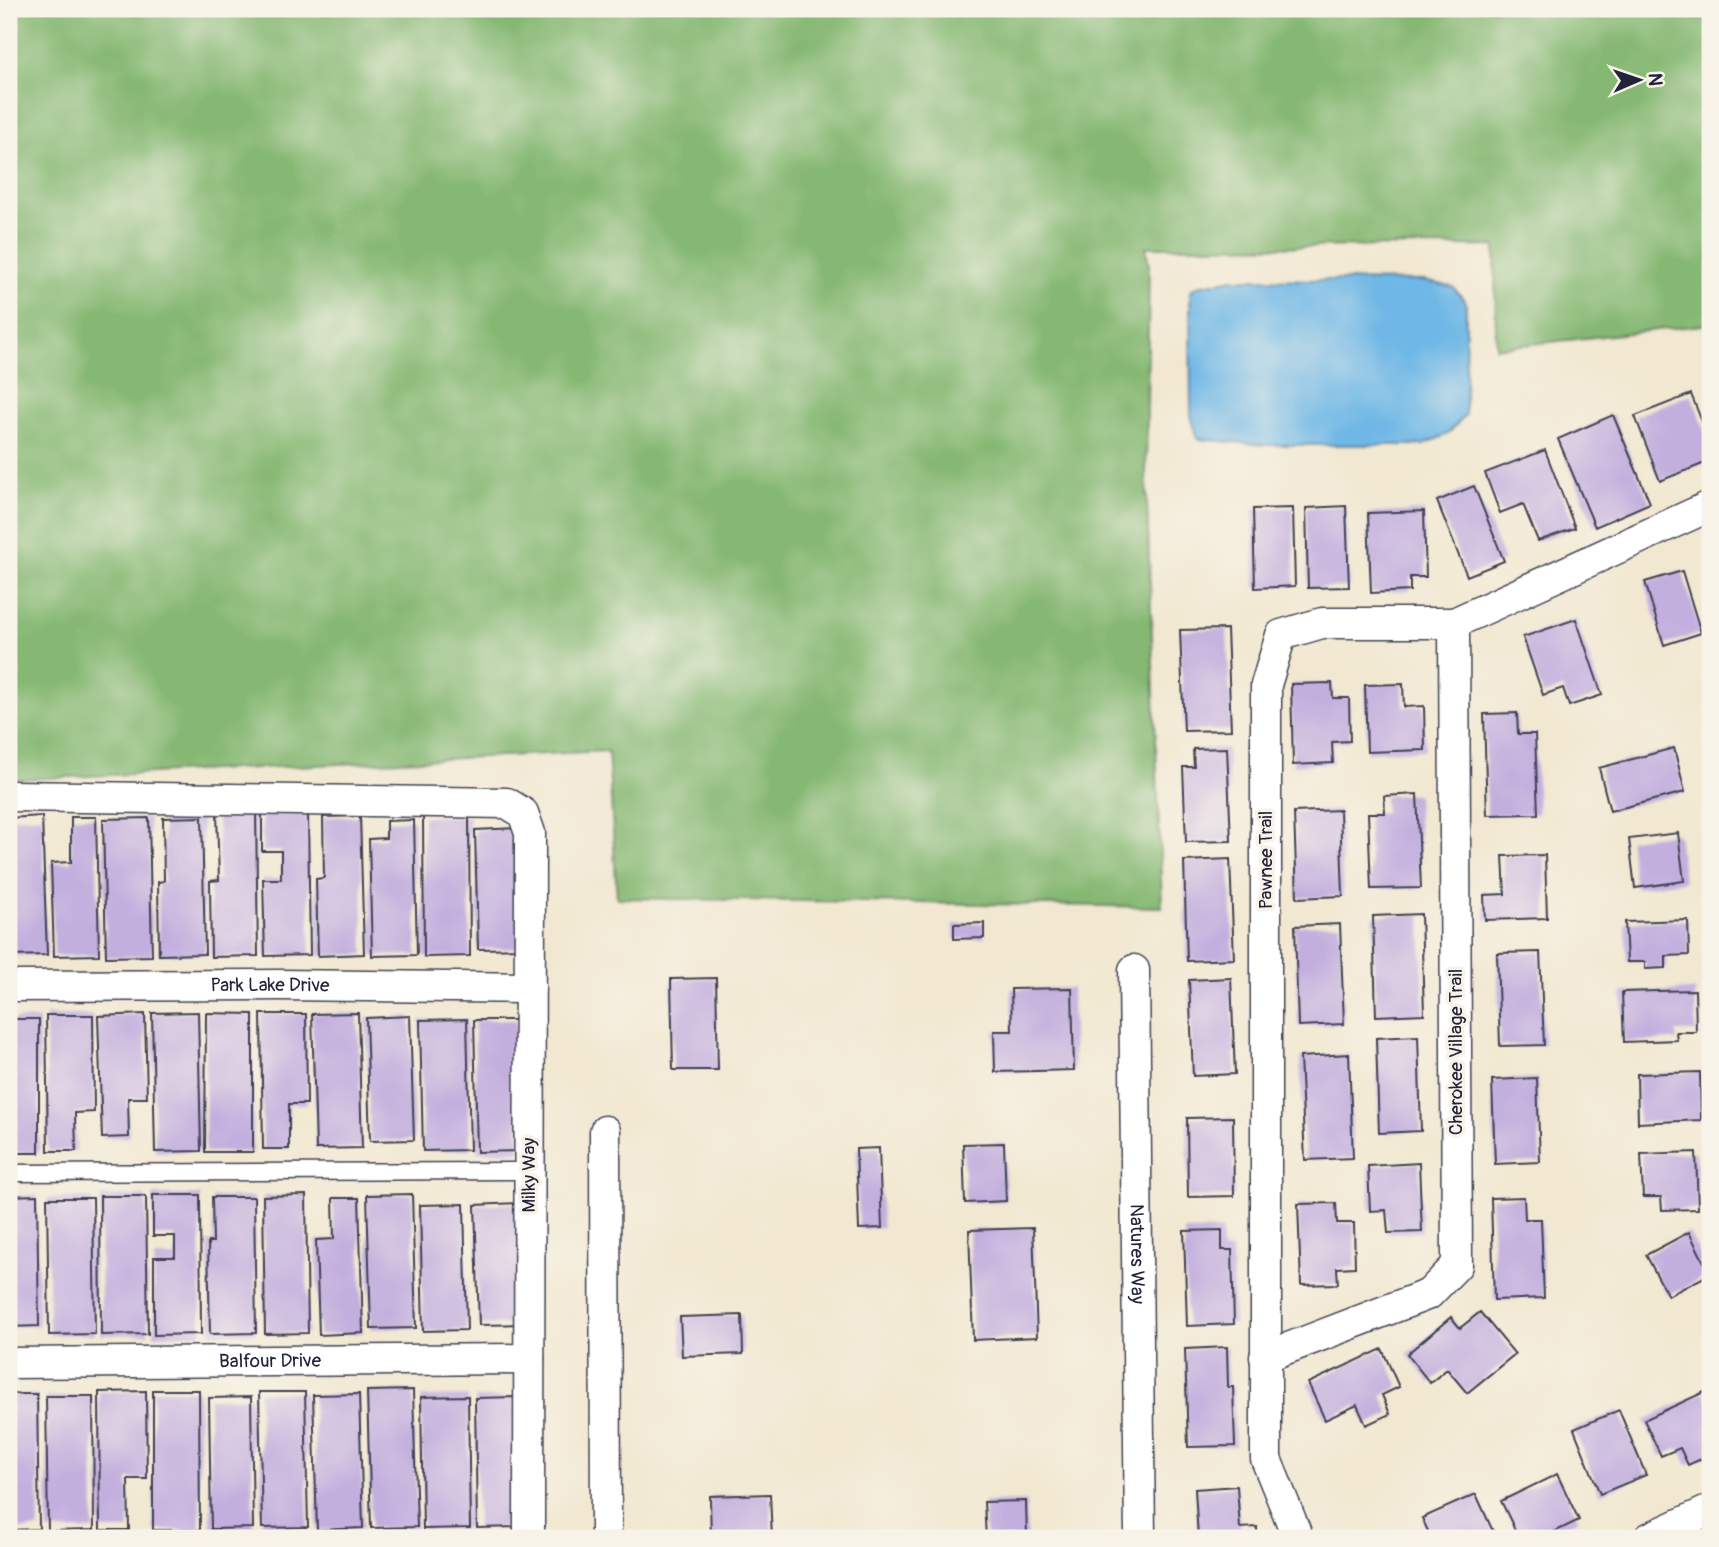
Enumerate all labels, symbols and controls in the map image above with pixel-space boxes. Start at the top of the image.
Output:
north arrow [1604,46,1674,116]
text: N [1643,73,1667,86]
street label: Pawnee Trail [1254,811,1278,909]
street label: Cherokee Village Trail [1444,969,1468,1135]
street label: Park Lake Drive [210,973,330,998]
street label: Milky Way [517,1138,541,1212]
street label: Natures Way [1124,1204,1150,1304]
street label: Balfour Drive [219,1349,322,1373]

